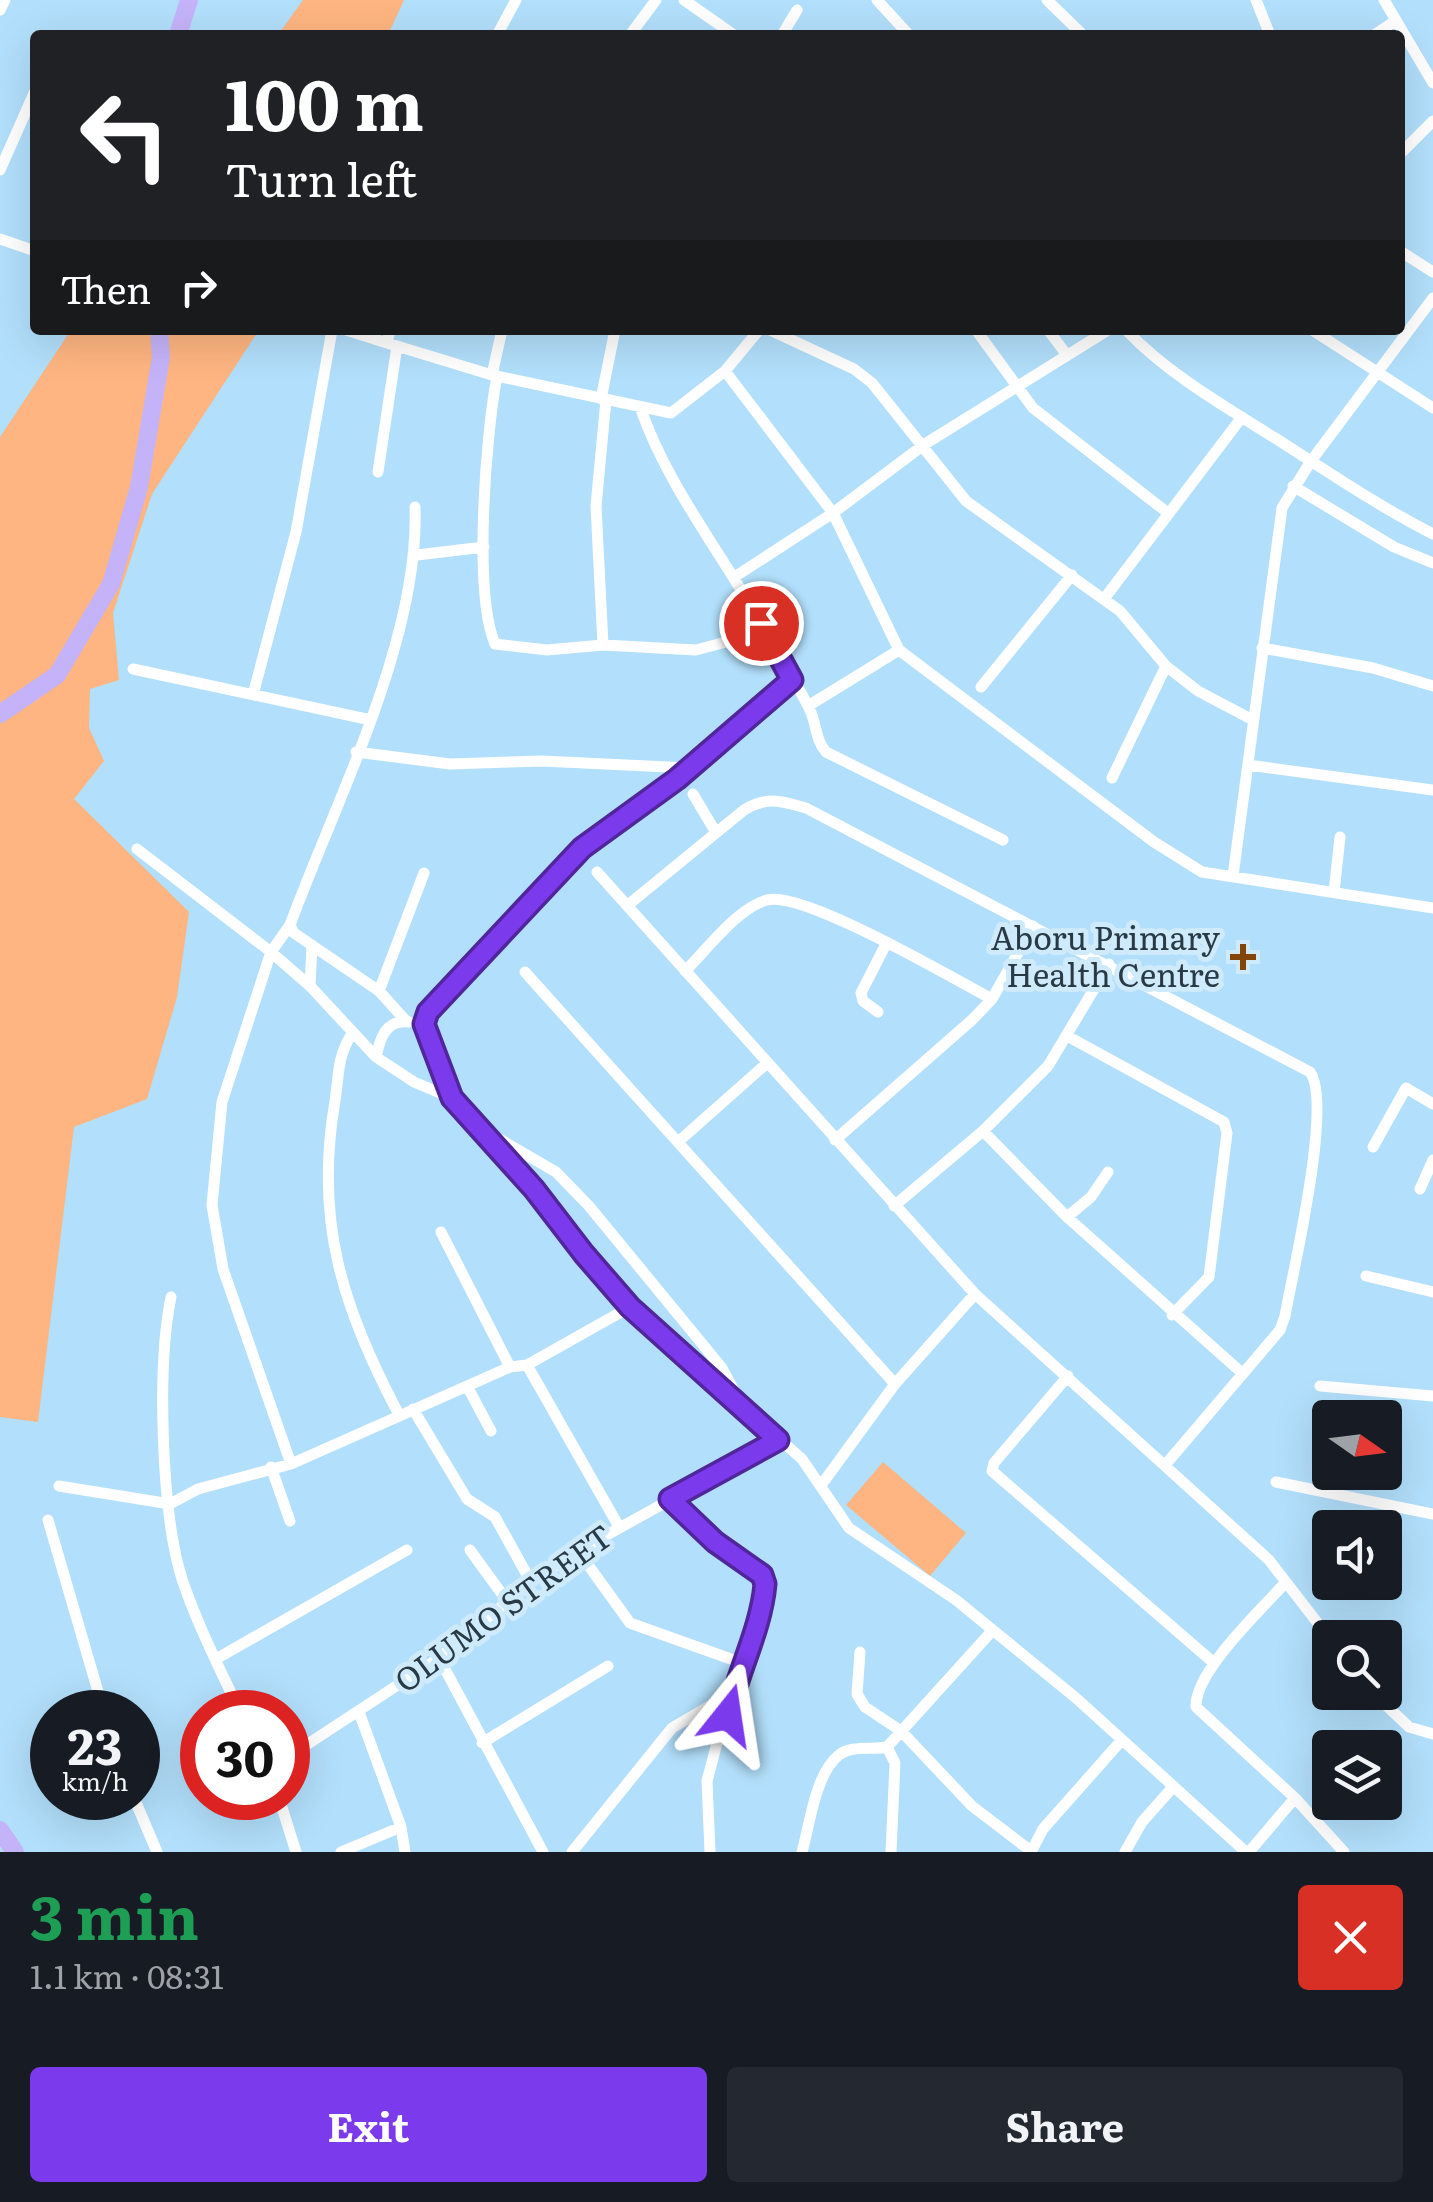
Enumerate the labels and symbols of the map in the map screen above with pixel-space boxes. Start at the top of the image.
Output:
pin [719,581,804,666]
place label: Aboru Primary Health Centre [991,912,1221,997]
marker: Aboru Primary Health Centre [1230,944,1256,970]
north arrow [1312,1400,1402,1490]
street label: OLUMO STREET [383,1511,621,1702]
position arrow [676,1663,780,1767]
speed limit sign: 30 [180,1690,310,1820]

